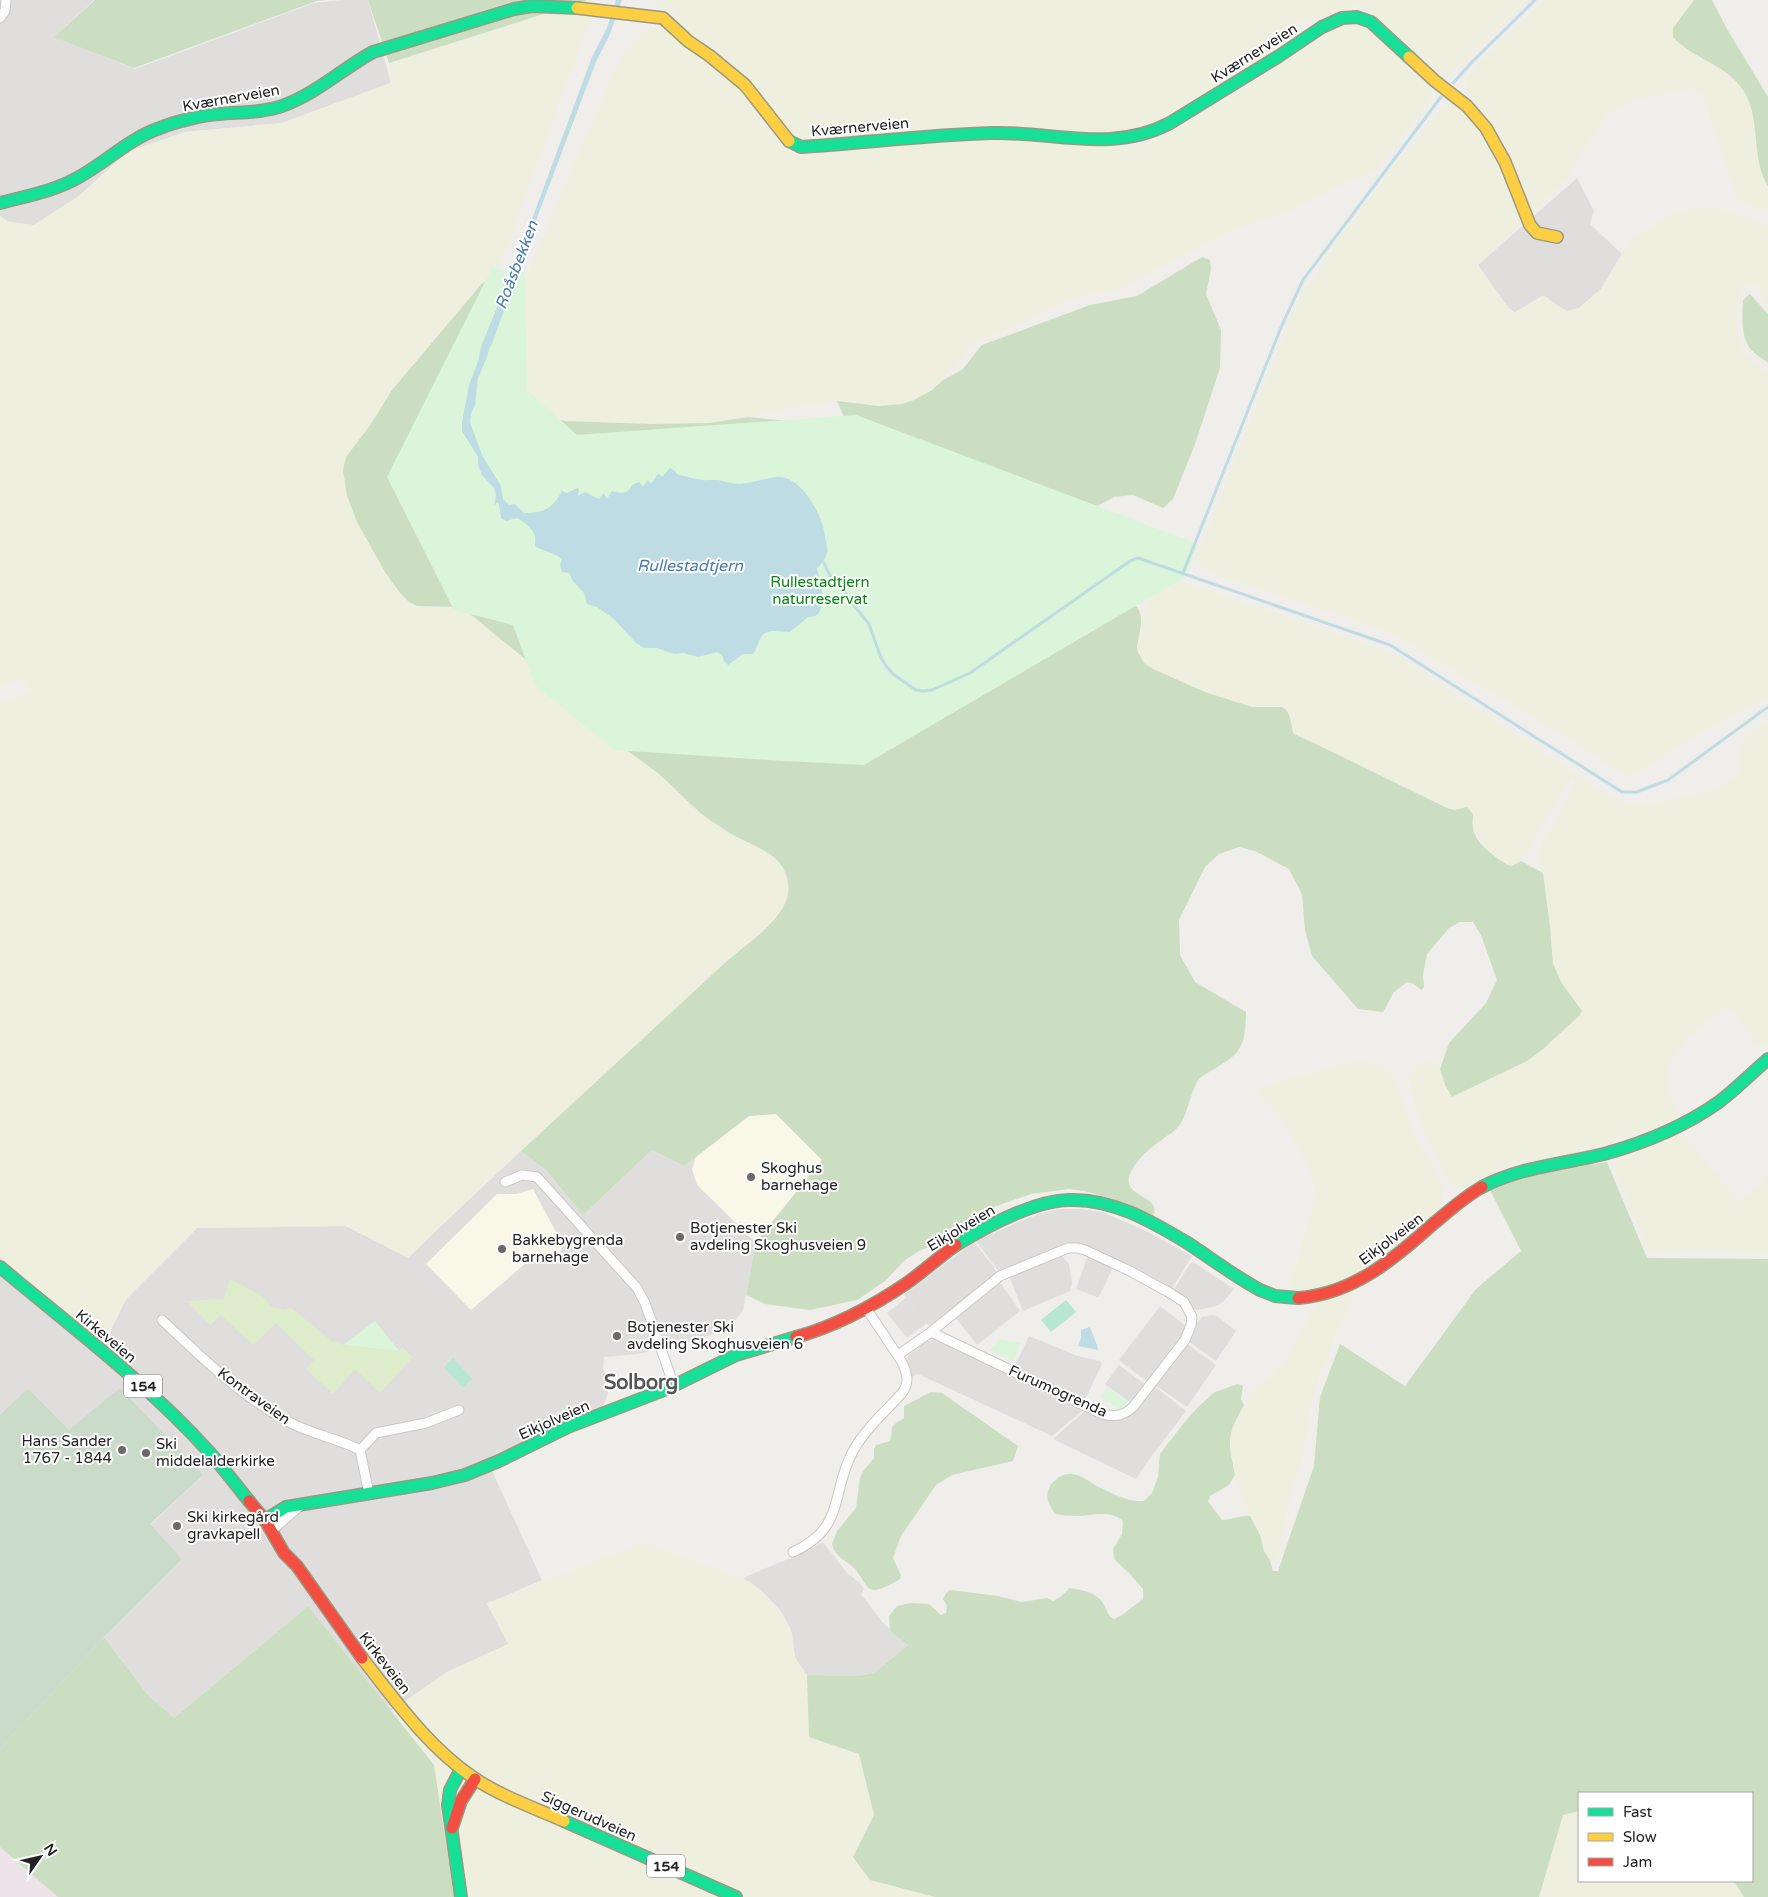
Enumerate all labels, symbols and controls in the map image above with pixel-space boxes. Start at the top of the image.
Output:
street label: Kværnerveien [1208,19,1300,87]
street label: Kværnerveien [181,81,281,115]
street label: Kværnerveien [810,114,910,140]
water label: Roåsbekken [491,217,543,312]
water label: Rullestadtjern [637,556,744,576]
park label: Rullestadtjern naturreservat [770,573,870,608]
place label: Skoghus barnehage [761,1159,838,1194]
marker: Skoghus barnehage [745,1171,757,1183]
street label: Eikjolveien [924,1201,998,1255]
street label: Eikjolveien [1355,1209,1427,1269]
place label: Botjenester Ski avdeling Skoghusveien 9 [690,1219,866,1254]
place label: Bakkebygrenda barnehage [512,1231,623,1266]
marker: Botjenester Ski avdeling Skoghusveien 9 [674,1231,686,1243]
marker: Bakkebygrenda barnehage [496,1243,508,1255]
street label: Kirkeveien [72,1305,140,1367]
place label: Botjenester Ski avdeling Skoghusveien 6 [627,1318,803,1353]
marker: Botjenester Ski avdeling Skoghusveien 6 [611,1330,623,1342]
street label: Furumogrenda [1006,1361,1110,1421]
street label: Kontraveien [214,1364,294,1428]
district label: Solborg [604,1371,678,1395]
road number: 154 [124,1374,162,1398]
street label: Eikjolveien [516,1396,592,1444]
place label: Hans Sander 1767 - 1844 [22,1432,112,1467]
place label: Ski middelalderkirke [156,1435,275,1470]
marker: Hans Sander 1767 - 1844 [116,1444,128,1456]
marker: Ski middelalderkirke [140,1447,152,1459]
place label: Ski kirkegård gravkapell [187,1508,279,1543]
marker: Ski kirkegård gravkapell [171,1520,183,1532]
street label: Kirkeveien [355,1628,415,1698]
street label: Siggerudveien [539,1787,639,1845]
legend [1578,1792,1753,1882]
text: Fast [1623,1803,1653,1821]
text: Slow [1623,1828,1657,1846]
north arrow [15,1832,65,1882]
text: N [40,1841,61,1859]
text: Jam [1623,1853,1652,1871]
road number: 154 [647,1854,685,1878]

